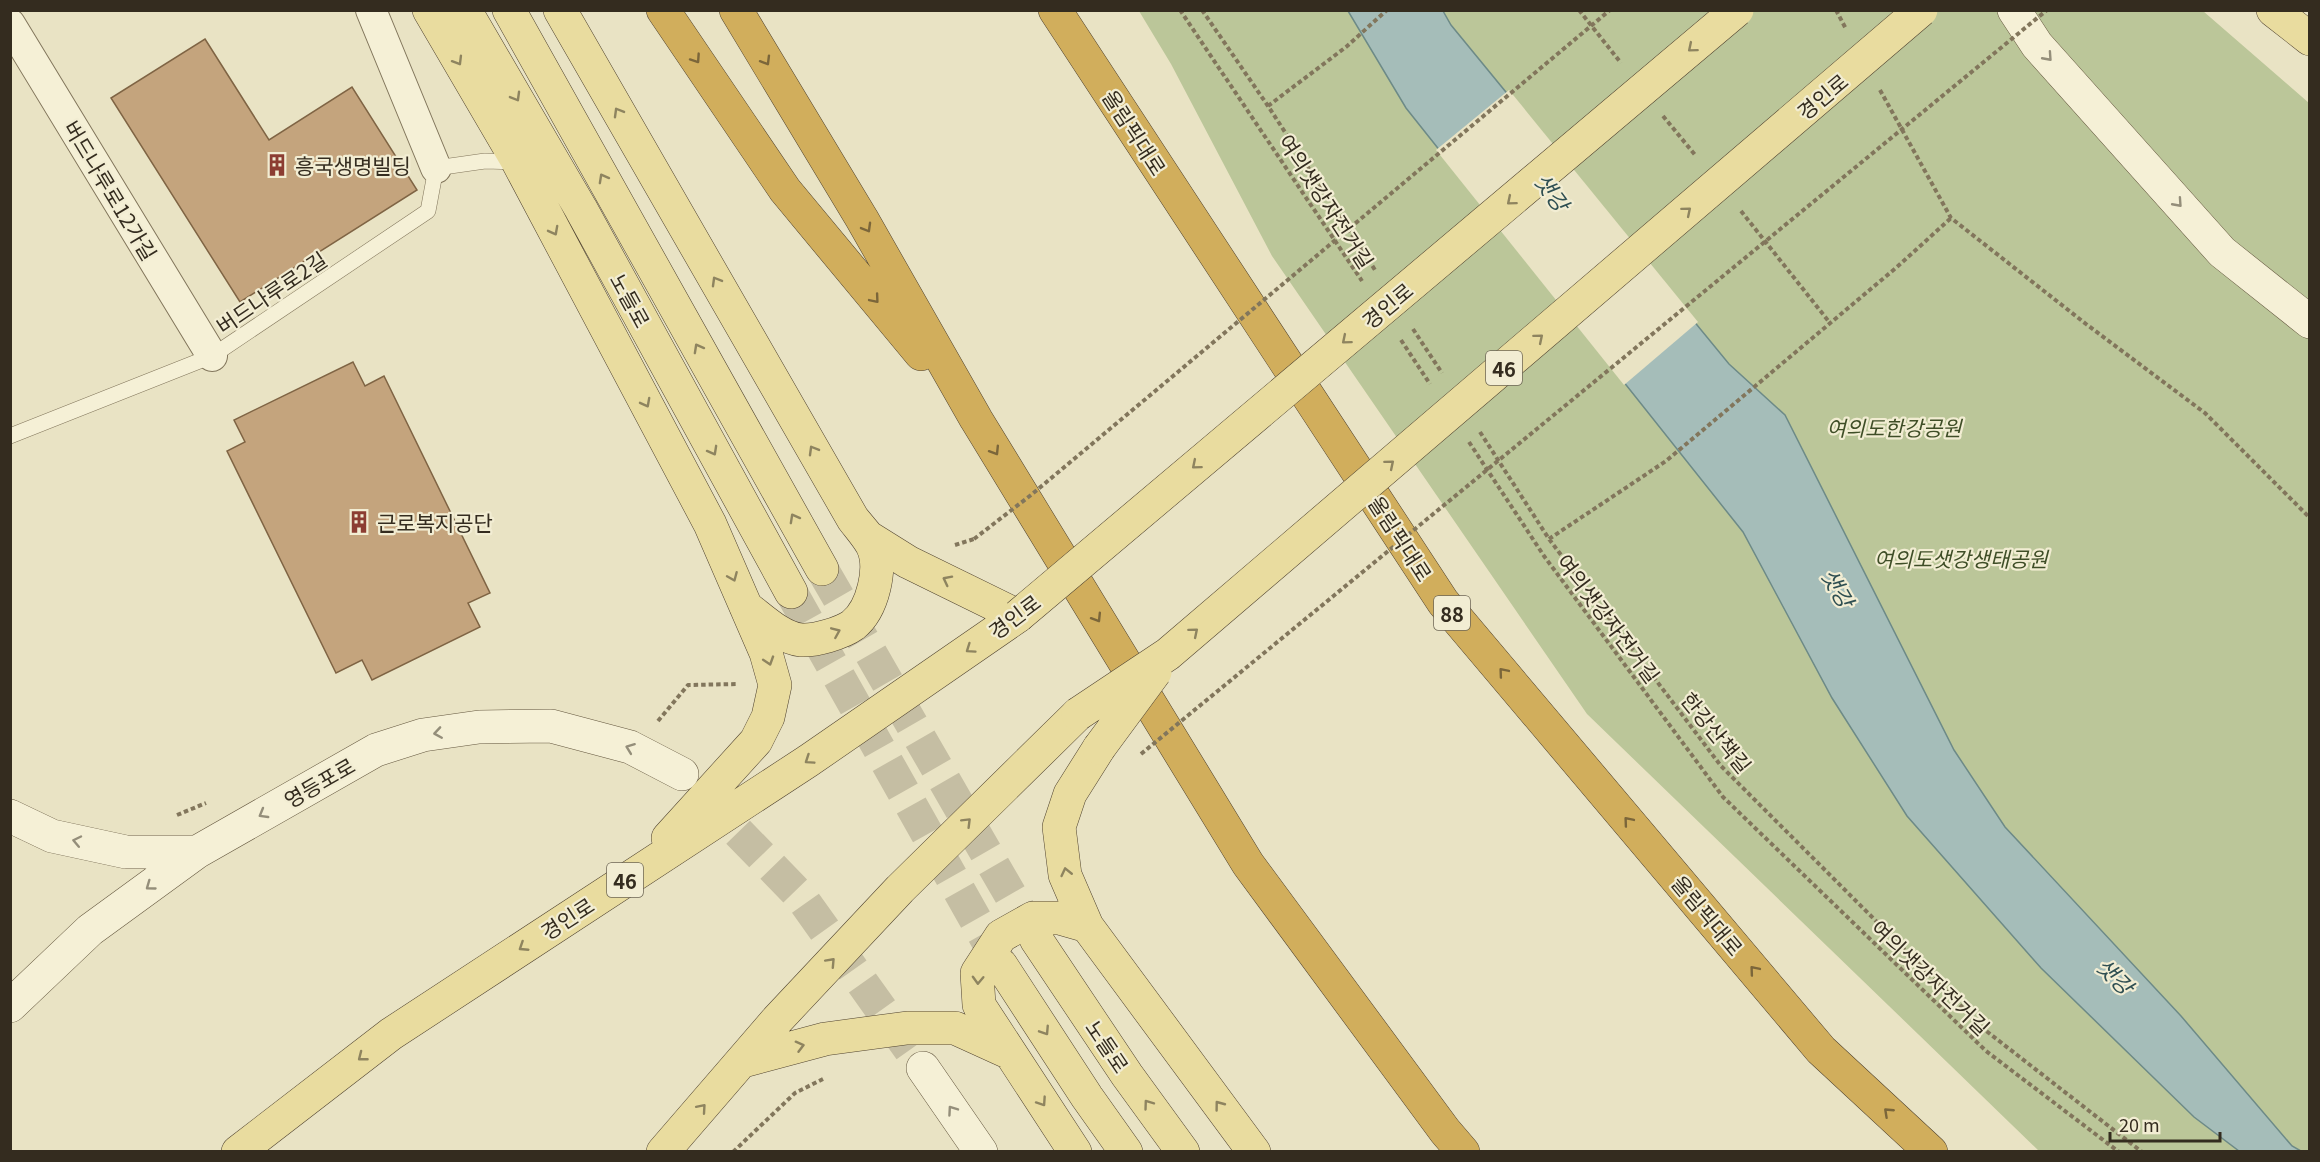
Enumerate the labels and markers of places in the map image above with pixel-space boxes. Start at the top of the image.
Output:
place label: 흥국생명빌딩 [295,150,411,180]
building icon: 흥국생명빌딩 [264,152,290,178]
place label: 근로복지공단 [377,507,493,537]
building icon: 근로복지공단 [346,509,372,535]

